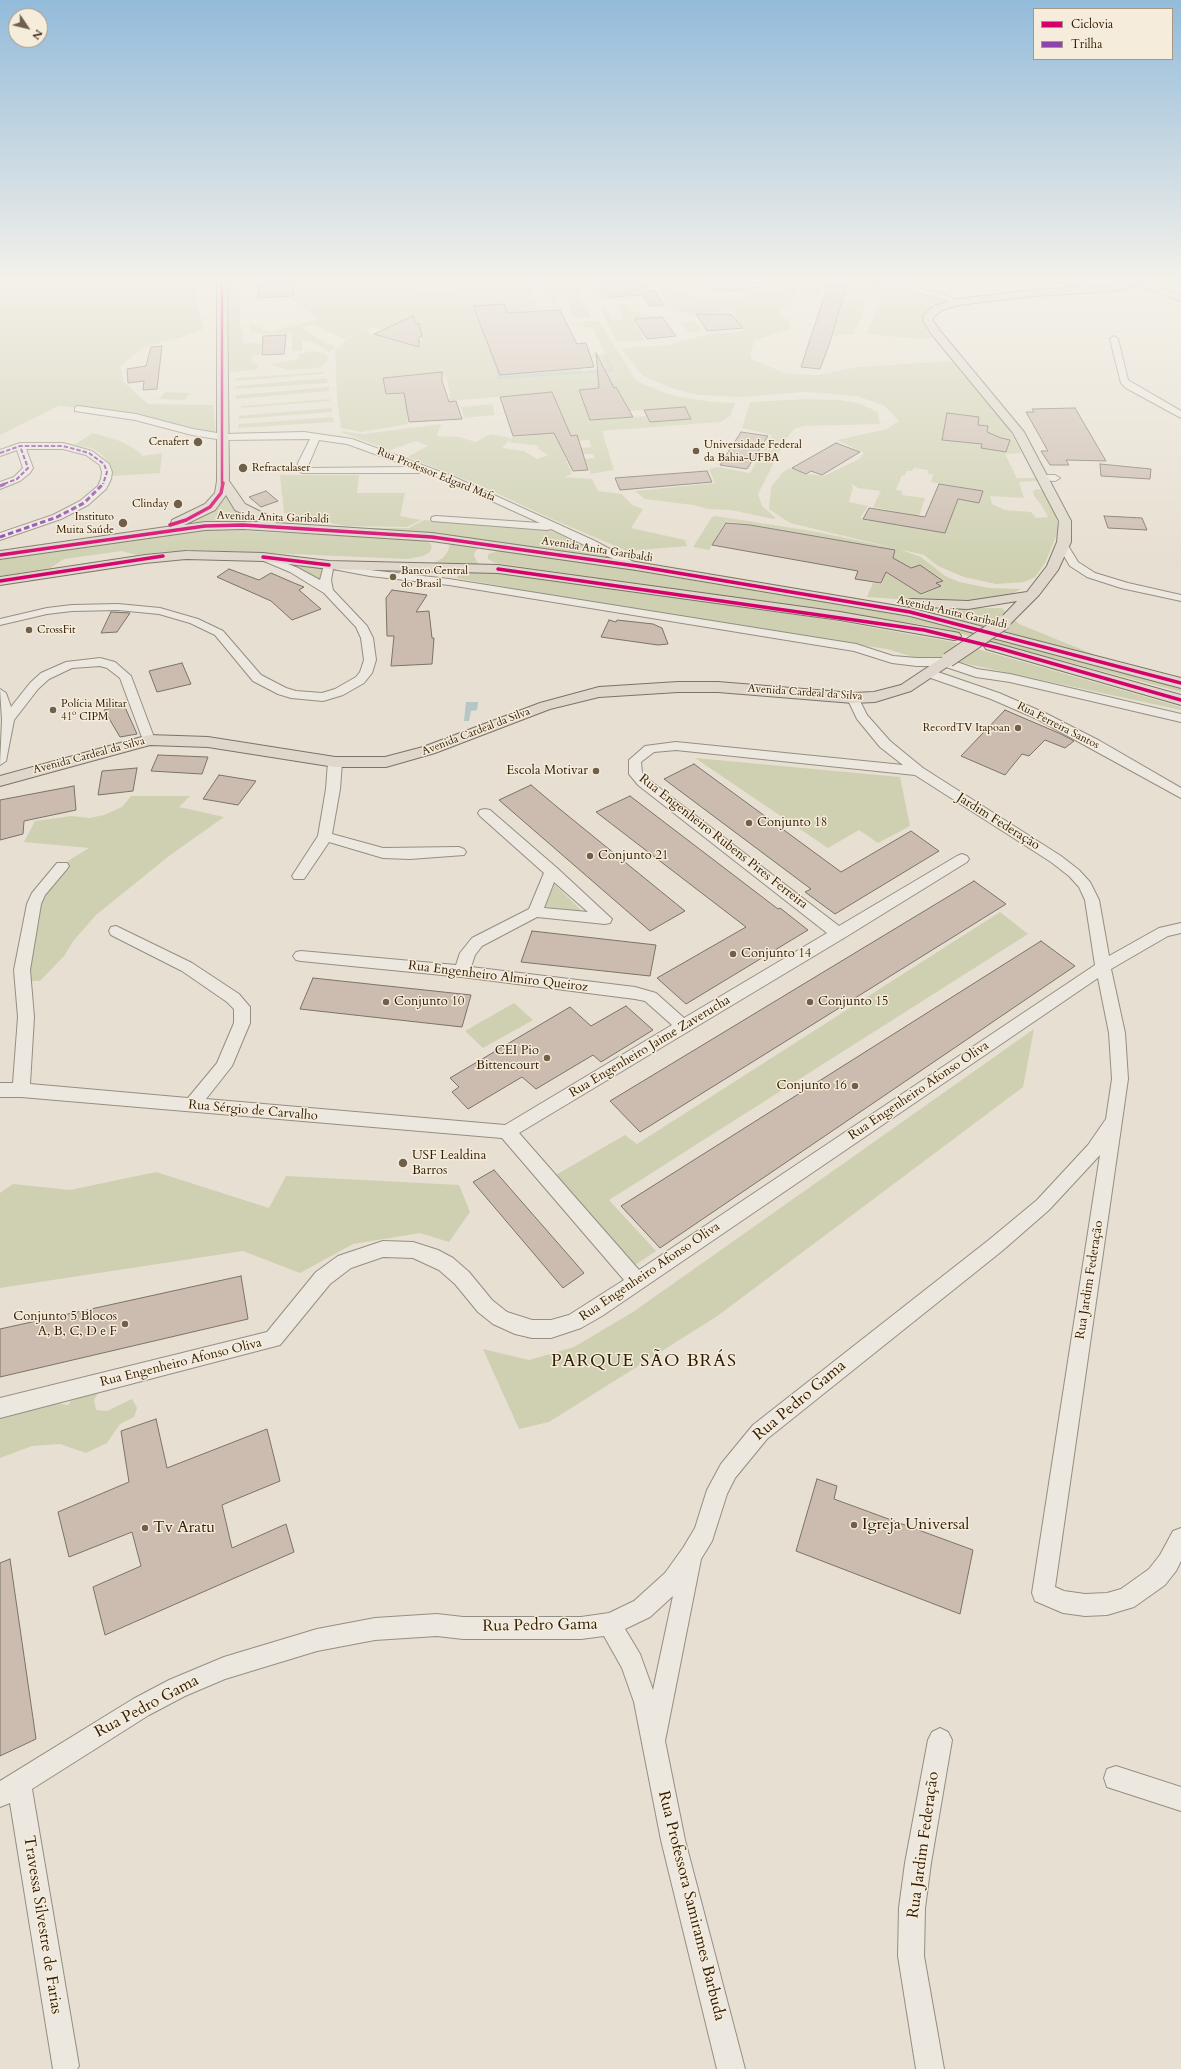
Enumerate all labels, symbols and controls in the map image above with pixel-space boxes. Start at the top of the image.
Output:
north arrow [8,8,48,48]
legend [1033,8,1173,60]
text: Ciclovia [1071,16,1113,32]
text: N [29,26,46,43]
text: Trilha [1071,36,1102,52]
place label: Cenafert [149,435,189,449]
marker: Cenafert [192,436,204,448]
place label: Universidade Federal da Bahia-UFBA [704,438,802,464]
street label: Rua Professor Edgard Mafa [375,445,497,505]
marker: Universidade Federal da Bahia-UFBA [691,446,701,456]
place label: Refractalaser [252,461,310,475]
marker: Refractalaser [237,462,249,474]
place label: Clinday [132,497,169,511]
marker: Clinday [172,498,184,510]
street label: Avenida Anita Garibaldi [216,509,330,527]
place label: Instituto Muita Saúde [56,510,114,536]
marker: Instituto Muita Saúde [117,517,129,529]
street label: Avenida Anita Garibaldi [540,535,654,565]
place label: Banco Central do Brasil [401,564,468,590]
marker: Banco Central do Brasil [388,572,398,582]
street label: Avenida Anita Garibaldi [896,594,1008,632]
place label: CrossFit [37,623,76,637]
marker: CrossFit [24,625,34,635]
street label: Avenida Cardeal da Silva [747,682,863,704]
place label: Polícia Militar 41º CIPM [61,697,127,723]
street label: Rua Ferreira Santos [1015,700,1101,752]
marker: Polícia Militar 41º CIPM [48,705,58,715]
street label: Avenida Cardeal da Silva [420,705,532,759]
place label: RecordTV Itapoan [923,721,1010,735]
marker: RecordTV Itapoan [1013,723,1023,733]
street label: Avenida Cardeal da Silva [32,735,146,777]
place label: Escola Motivar [506,763,588,779]
marker: Escola Motivar [591,766,601,776]
street label: Rua Engenheiro Rubens Pires Ferreira [635,771,811,913]
street label: Jardim Federação [954,790,1042,854]
place label: Conjunto 18 [757,815,827,831]
marker: Conjunto 18 [744,818,754,828]
place label: Conjunto 21 [598,848,668,864]
marker: Conjunto 21 [585,851,595,861]
place label: Conjunto 14 [741,946,811,962]
marker: Conjunto 14 [728,949,738,959]
street label: Rua Engenheiro Almiro Queiroz [407,958,589,996]
street label: Rua Engenheiro Jaime Zaverucha [567,993,733,1101]
place label: Conjunto 10 [394,994,464,1010]
place label: Conjunto 15 [818,994,888,1010]
marker: Conjunto 10 [381,997,391,1007]
marker: Conjunto 15 [805,997,815,1007]
street label: Rua Engenheiro Afonso Oliva [846,1038,992,1144]
place label: CEI Pio Bittencourt [476,1043,539,1074]
marker: CEI Pio Bittencourt [542,1053,552,1063]
place label: Conjunto 16 [777,1078,847,1094]
marker: Conjunto 16 [850,1081,860,1091]
street label: Rua Sérgio de Carvalho [187,1098,319,1124]
place label: USF Lealdina Barros [412,1148,486,1179]
marker: USF Lealdina Barros [397,1157,409,1169]
street label: Rua Engenheiro Afonso Oliva [577,1219,723,1325]
street label: Rua Jardim Federação [1073,1219,1107,1341]
place label: Conjunto 5 Blocos A, B, C, D e F [13,1309,117,1340]
marker: Conjunto 5 Blocos A, B, C, D e F [120,1319,130,1329]
street label: Rua Engenheiro Afonso Oliva [99,1335,263,1391]
district label: PARQUE SÃO BRÁS [551,1351,737,1373]
street label: Rua Pedro Gama [750,1357,850,1445]
place label: Igreja Universal [862,1515,969,1535]
place label: Tv Aratu [153,1518,215,1538]
marker: Igreja Universal [849,1520,859,1530]
marker: Tv Aratu [140,1523,150,1533]
street label: Rua Pedro Gama [482,1615,598,1637]
street label: Rua Pedro Gama [92,1671,202,1743]
street label: Rua Jardim Federação [904,1770,944,1920]
street label: Rua Professora Samirames Barbuda [653,1789,729,2023]
street label: Travessa Silvestre de Farias [18,1834,66,2016]

